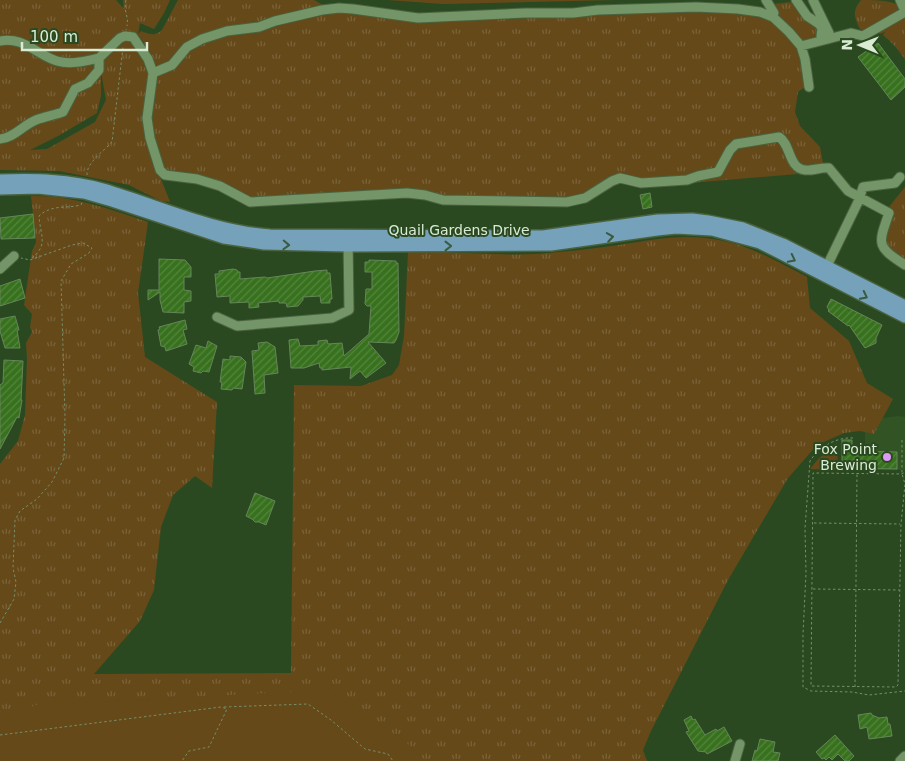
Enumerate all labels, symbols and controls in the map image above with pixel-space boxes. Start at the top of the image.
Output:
scale bar [22,20,148,52]
north arrow [835,20,885,70]
text: 100 m [30,28,78,46]
text: N [839,39,855,51]
street label: Quail Gardens Drive [388,222,530,238]
one-way arrow [606,233,615,243]
one-way arrow [282,240,290,250]
one-way arrow [445,240,453,251]
one-way arrow [787,253,796,263]
one-way arrow [859,290,868,300]
place label: Fox Point Brewing [814,441,878,473]
marker: Fox Point Brewing [881,451,893,463]

